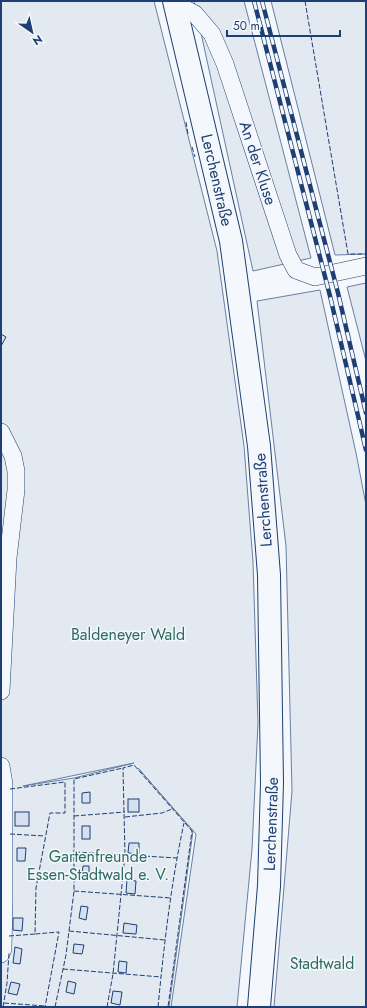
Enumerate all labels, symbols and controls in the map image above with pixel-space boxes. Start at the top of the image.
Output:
north arrow [12,12,52,52]
scale bar [227,12,340,38]
text: 50 m [233,17,260,35]
text: N [29,31,46,49]
street label: An der Kluse [234,118,282,208]
street label: Lerchenstraße [195,132,239,228]
street label: Lerchenstraße [248,452,278,548]
park label: Baldeneyer Wald [71,623,185,646]
street label: Lerchenstraße [258,777,284,871]
park label: Gartenfreunde Essen-Stadtwald e. V. [27,845,169,886]
park label: Stadtwald [290,952,354,975]

